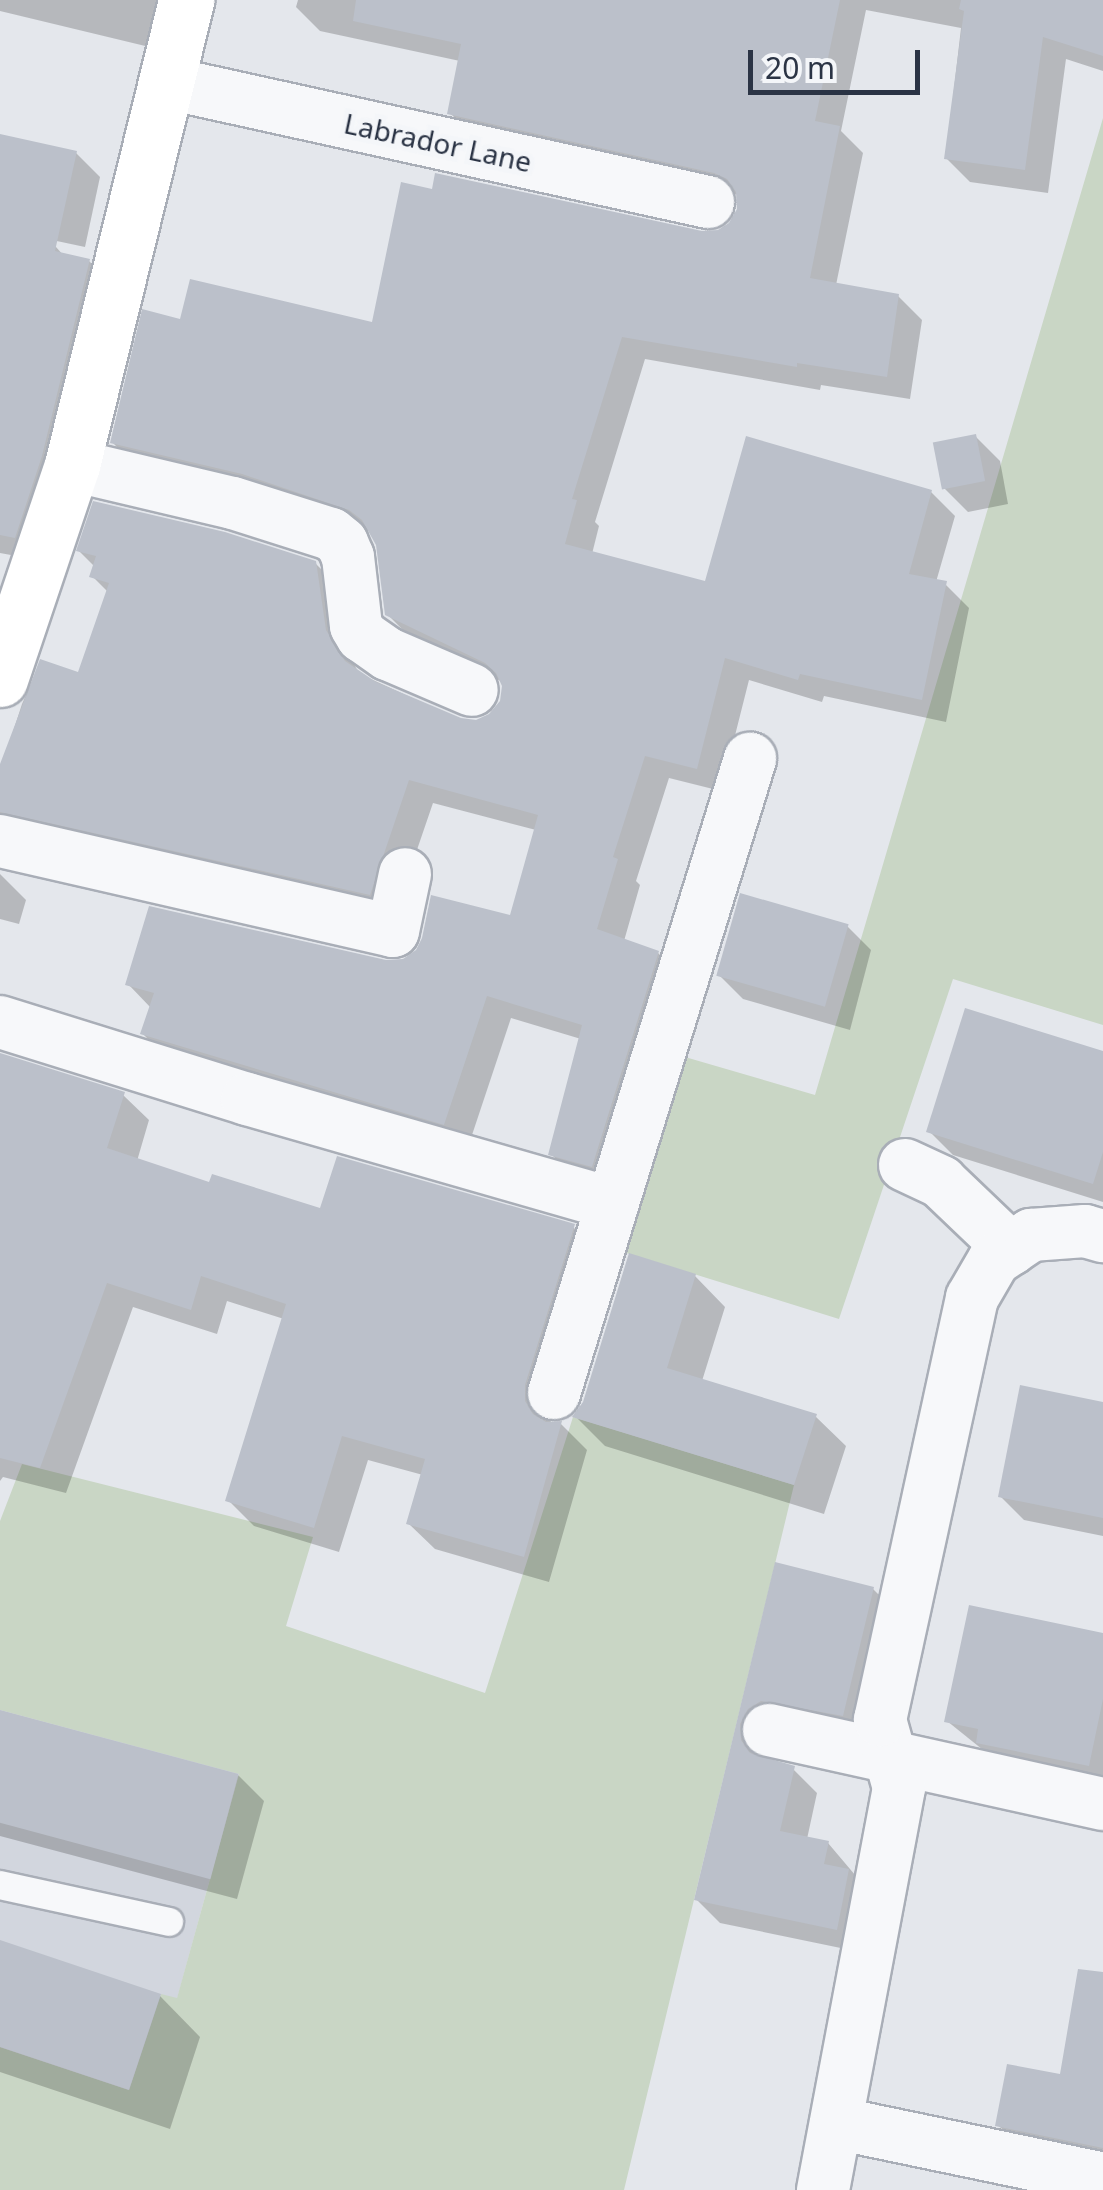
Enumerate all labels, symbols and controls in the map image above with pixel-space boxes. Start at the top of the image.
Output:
scale bar [753,30,926,92]
text: 20 m [765,47,835,88]
street label: Labrador Lane [341,106,535,178]

